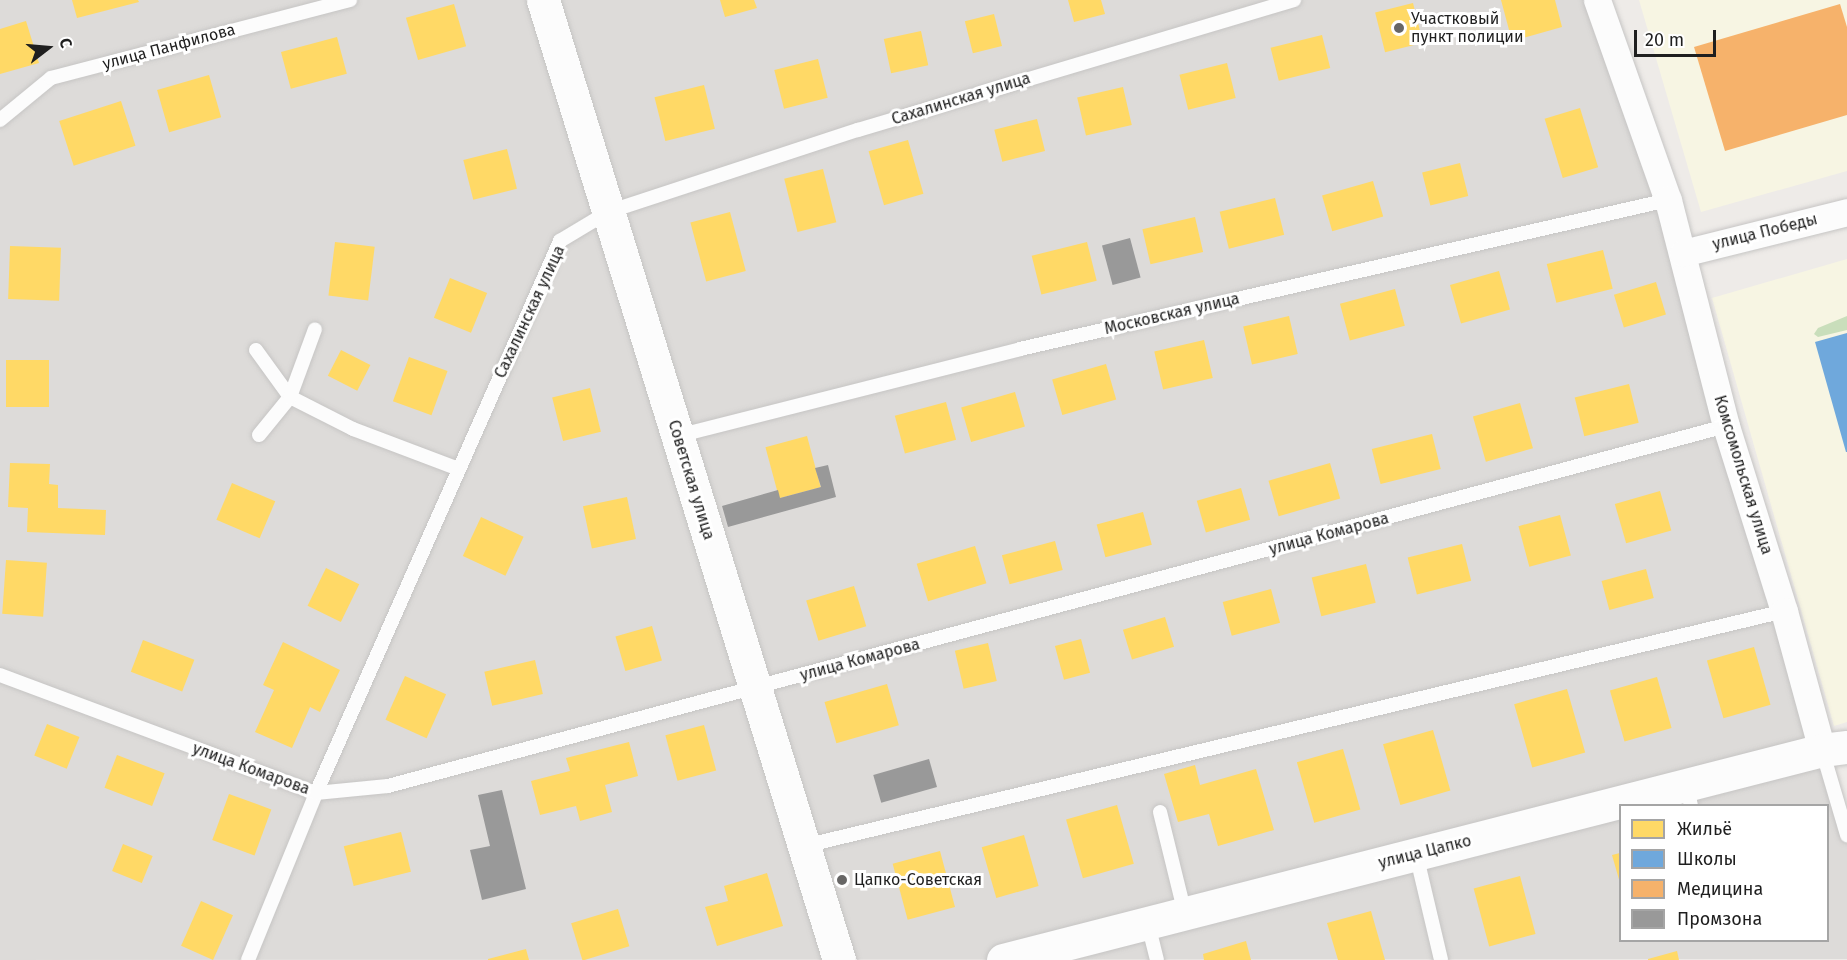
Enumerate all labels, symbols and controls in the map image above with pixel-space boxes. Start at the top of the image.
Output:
place label: Участковый пункт полиции [1411,9,1524,47]
north arrow [18,18,78,78]
scale bar [1637,18,1720,56]
street label: улица Панфилова [101,20,237,74]
marker: Участковый пункт полиции [1392,21,1406,35]
text: 20 m [1645,29,1684,51]
text: С [55,36,76,50]
street label: Сахалинская улица [889,69,1033,129]
street label: улица Победы [1711,210,1819,254]
street label: Сахалинская улица [491,243,569,381]
street label: Московская улица [1103,289,1241,339]
street label: Комсомольская улица [1710,393,1776,557]
street label: Советская улица [664,418,718,542]
street label: улица Комарова [1267,509,1391,559]
street label: улица Комарова [798,635,922,685]
street label: улица Комарова [190,739,312,799]
legend [1619,804,1829,942]
text: Жильё [1677,818,1732,840]
street label: улица Цапко [1377,831,1473,873]
text: Школы [1677,848,1737,870]
place label: Цапко-Советская [854,870,982,890]
marker: Цапко-Советская [835,873,849,887]
text: Медицина [1677,878,1763,900]
text: Промзона [1677,908,1762,930]

